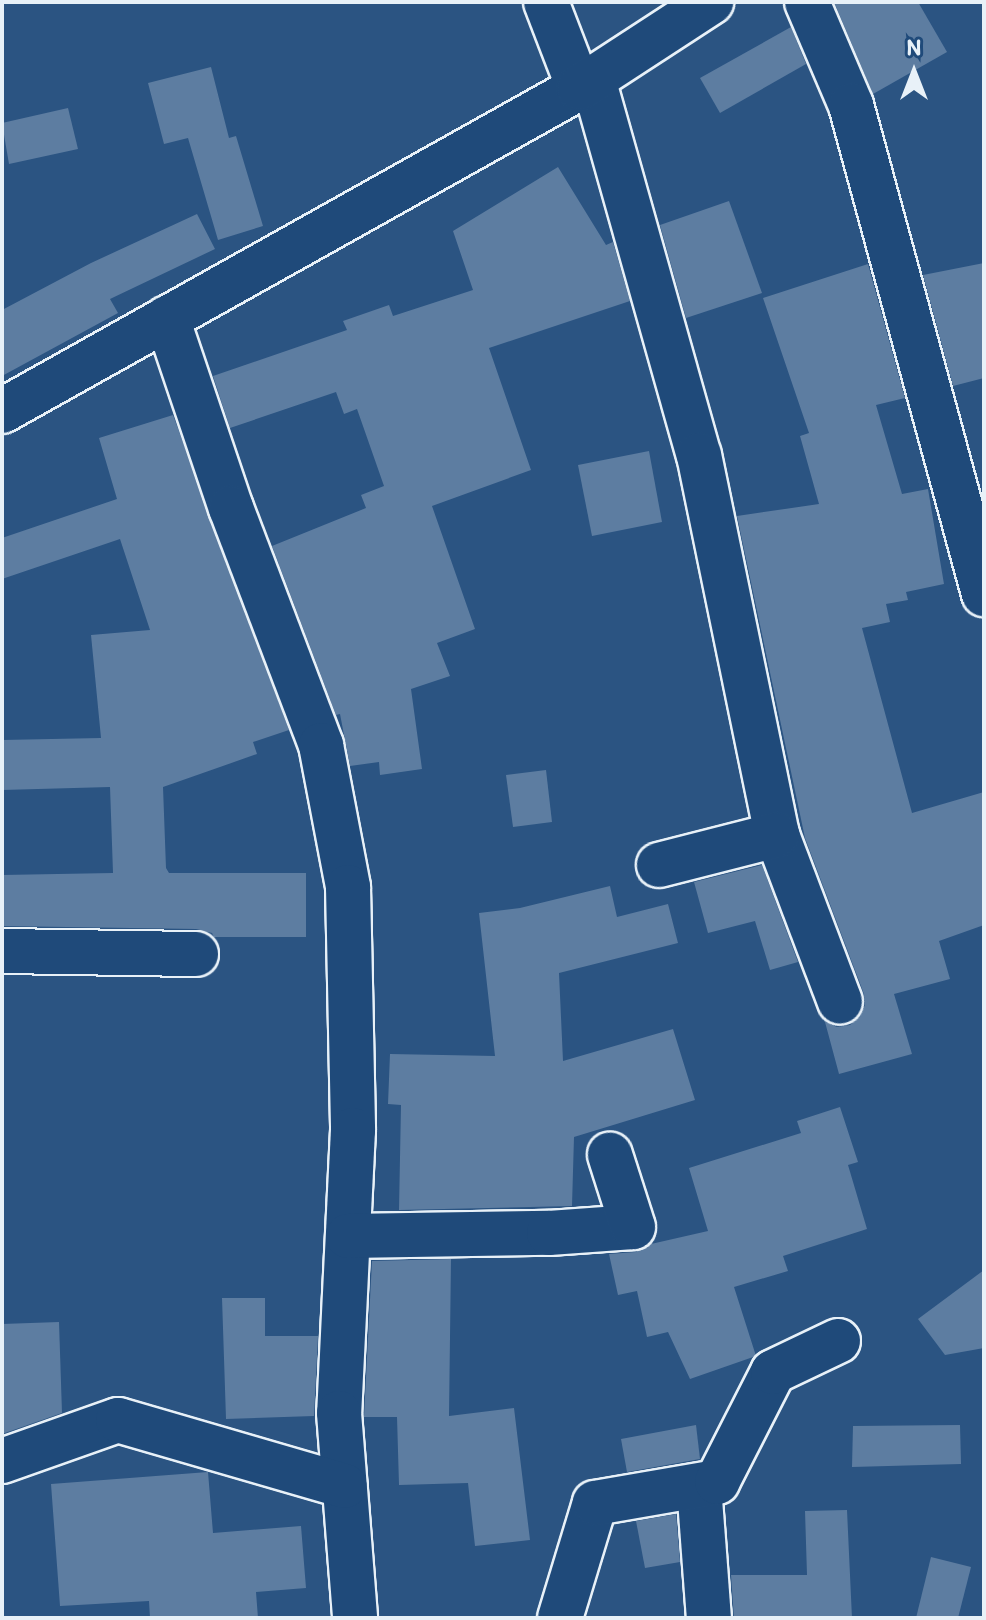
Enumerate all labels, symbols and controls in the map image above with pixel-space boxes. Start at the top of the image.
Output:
north arrow [874,32,954,112]
text: N [907,34,921,61]

